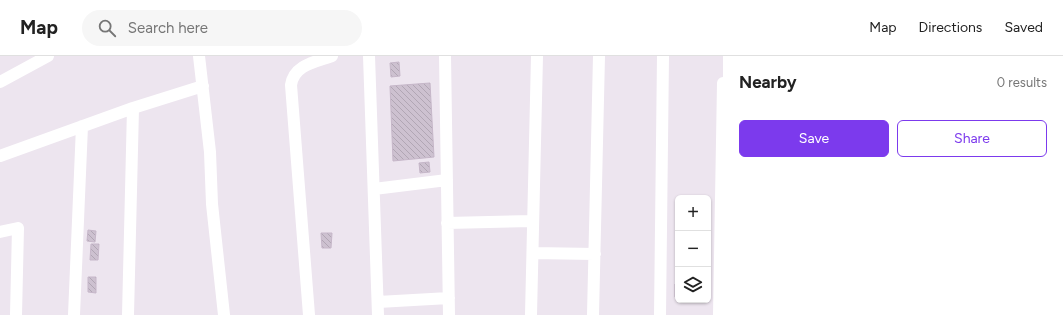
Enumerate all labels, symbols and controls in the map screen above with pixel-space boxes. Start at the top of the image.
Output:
search box [82,10,362,46]
text: Map [20,16,58,39]
icon: search [96,17,118,39]
text: Search here [128,19,208,37]
text: Map [869,19,897,36]
text: Directions [919,19,982,36]
text: Saved [1004,19,1043,36]
text: Nearby [739,72,797,92]
text: 0 results [997,75,1047,90]
button: Save [739,120,889,157]
button: Share [897,120,1047,157]
map controls [675,195,711,303]
button: + [675,195,711,231]
button: − [675,231,711,267]
button: layers [675,267,711,303]

